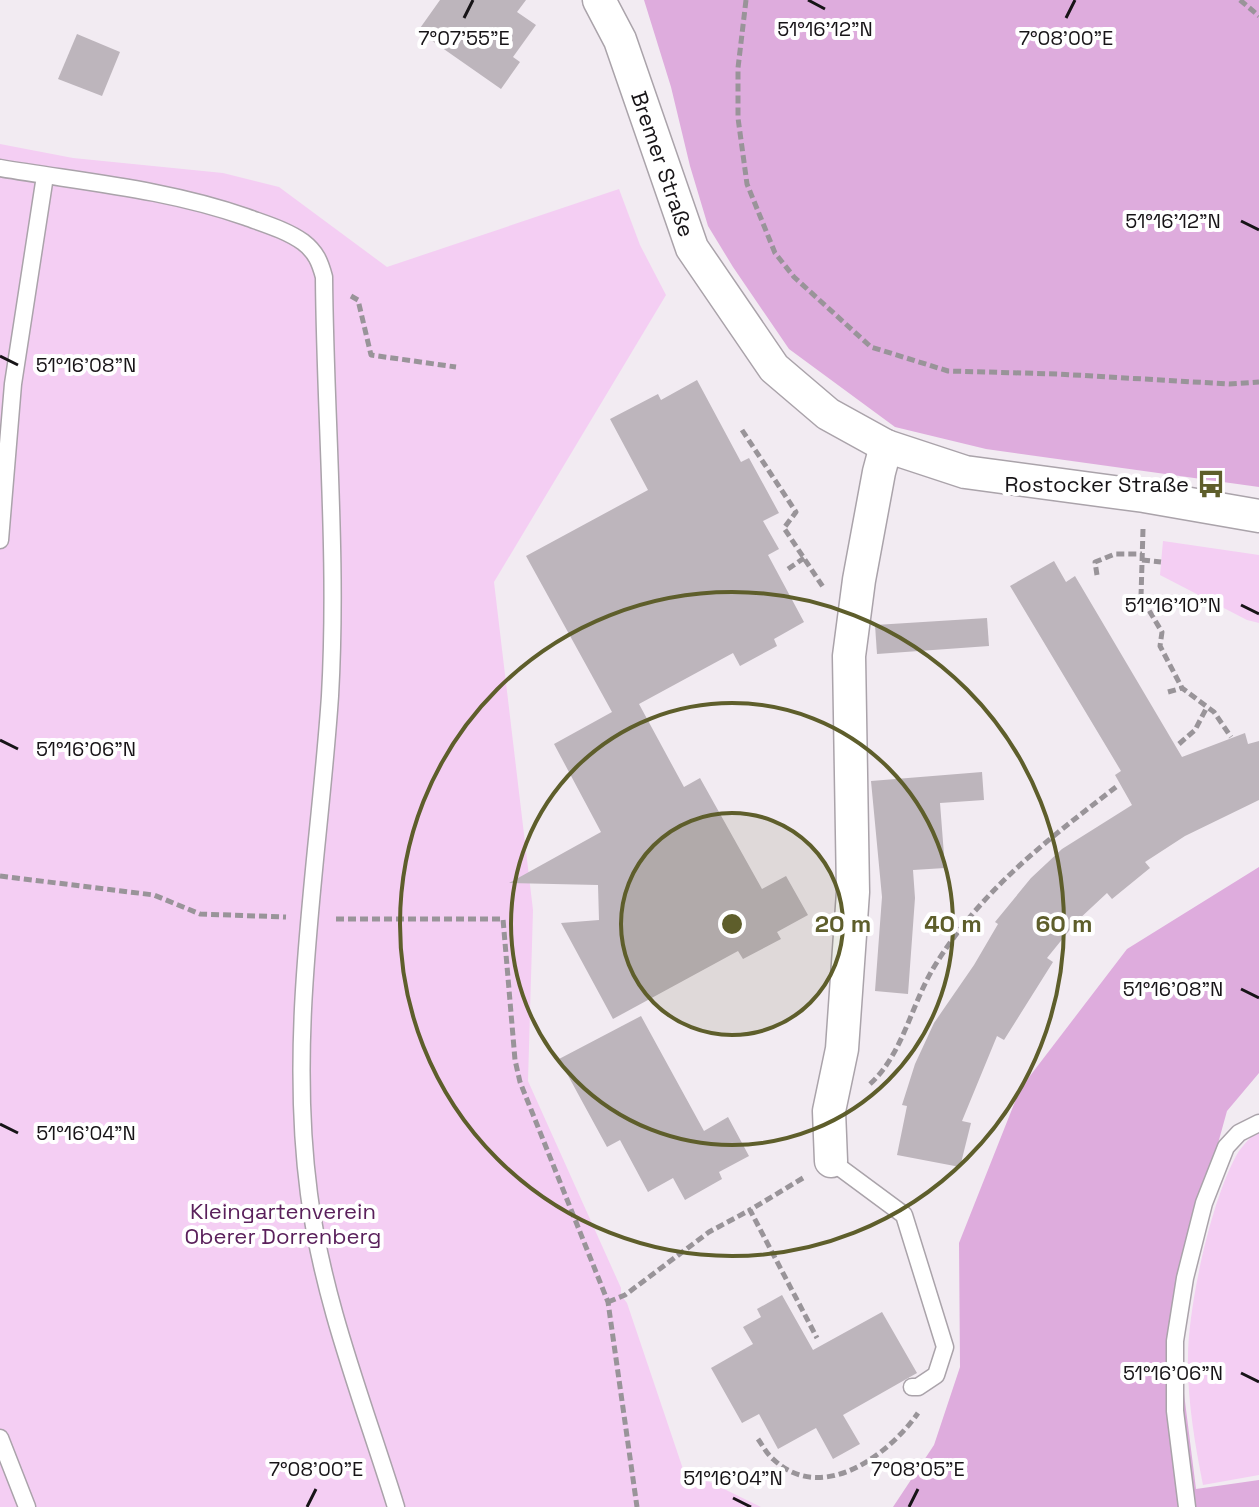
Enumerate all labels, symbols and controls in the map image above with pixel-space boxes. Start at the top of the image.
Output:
text: 51°16'12"N [777,16,873,42]
text: 7°07'55"E [418,25,510,51]
text: 7°08'00"E [1019,25,1113,51]
street label: Bremer Straße [625,87,701,241]
text: 51°16'12"N [1125,208,1221,234]
text: 51°16'08"N [36,352,136,378]
bus stop icon: Rostocker Straße [1196,469,1226,499]
place label: Rostocker Straße [1004,470,1189,498]
text: 51°16'10"N [1125,592,1221,618]
text: 51°16'06"N [36,736,136,762]
text: 20 m [815,908,871,939]
text: 40 m [924,908,982,939]
text: 60 m [1036,908,1092,939]
centre of rings [718,910,746,938]
text: 51°16'08"N [1123,976,1223,1002]
text: 51°16'04"N [36,1120,136,1146]
park label: Kleingartenverein Oberer Dorrenberg [185,1197,381,1250]
text: 51°16'06"N [1123,1360,1223,1386]
text: 7°08'00"E [269,1456,363,1482]
text: 7°08'05"E [871,1456,965,1482]
text: 51°16'04"N [683,1465,783,1491]

